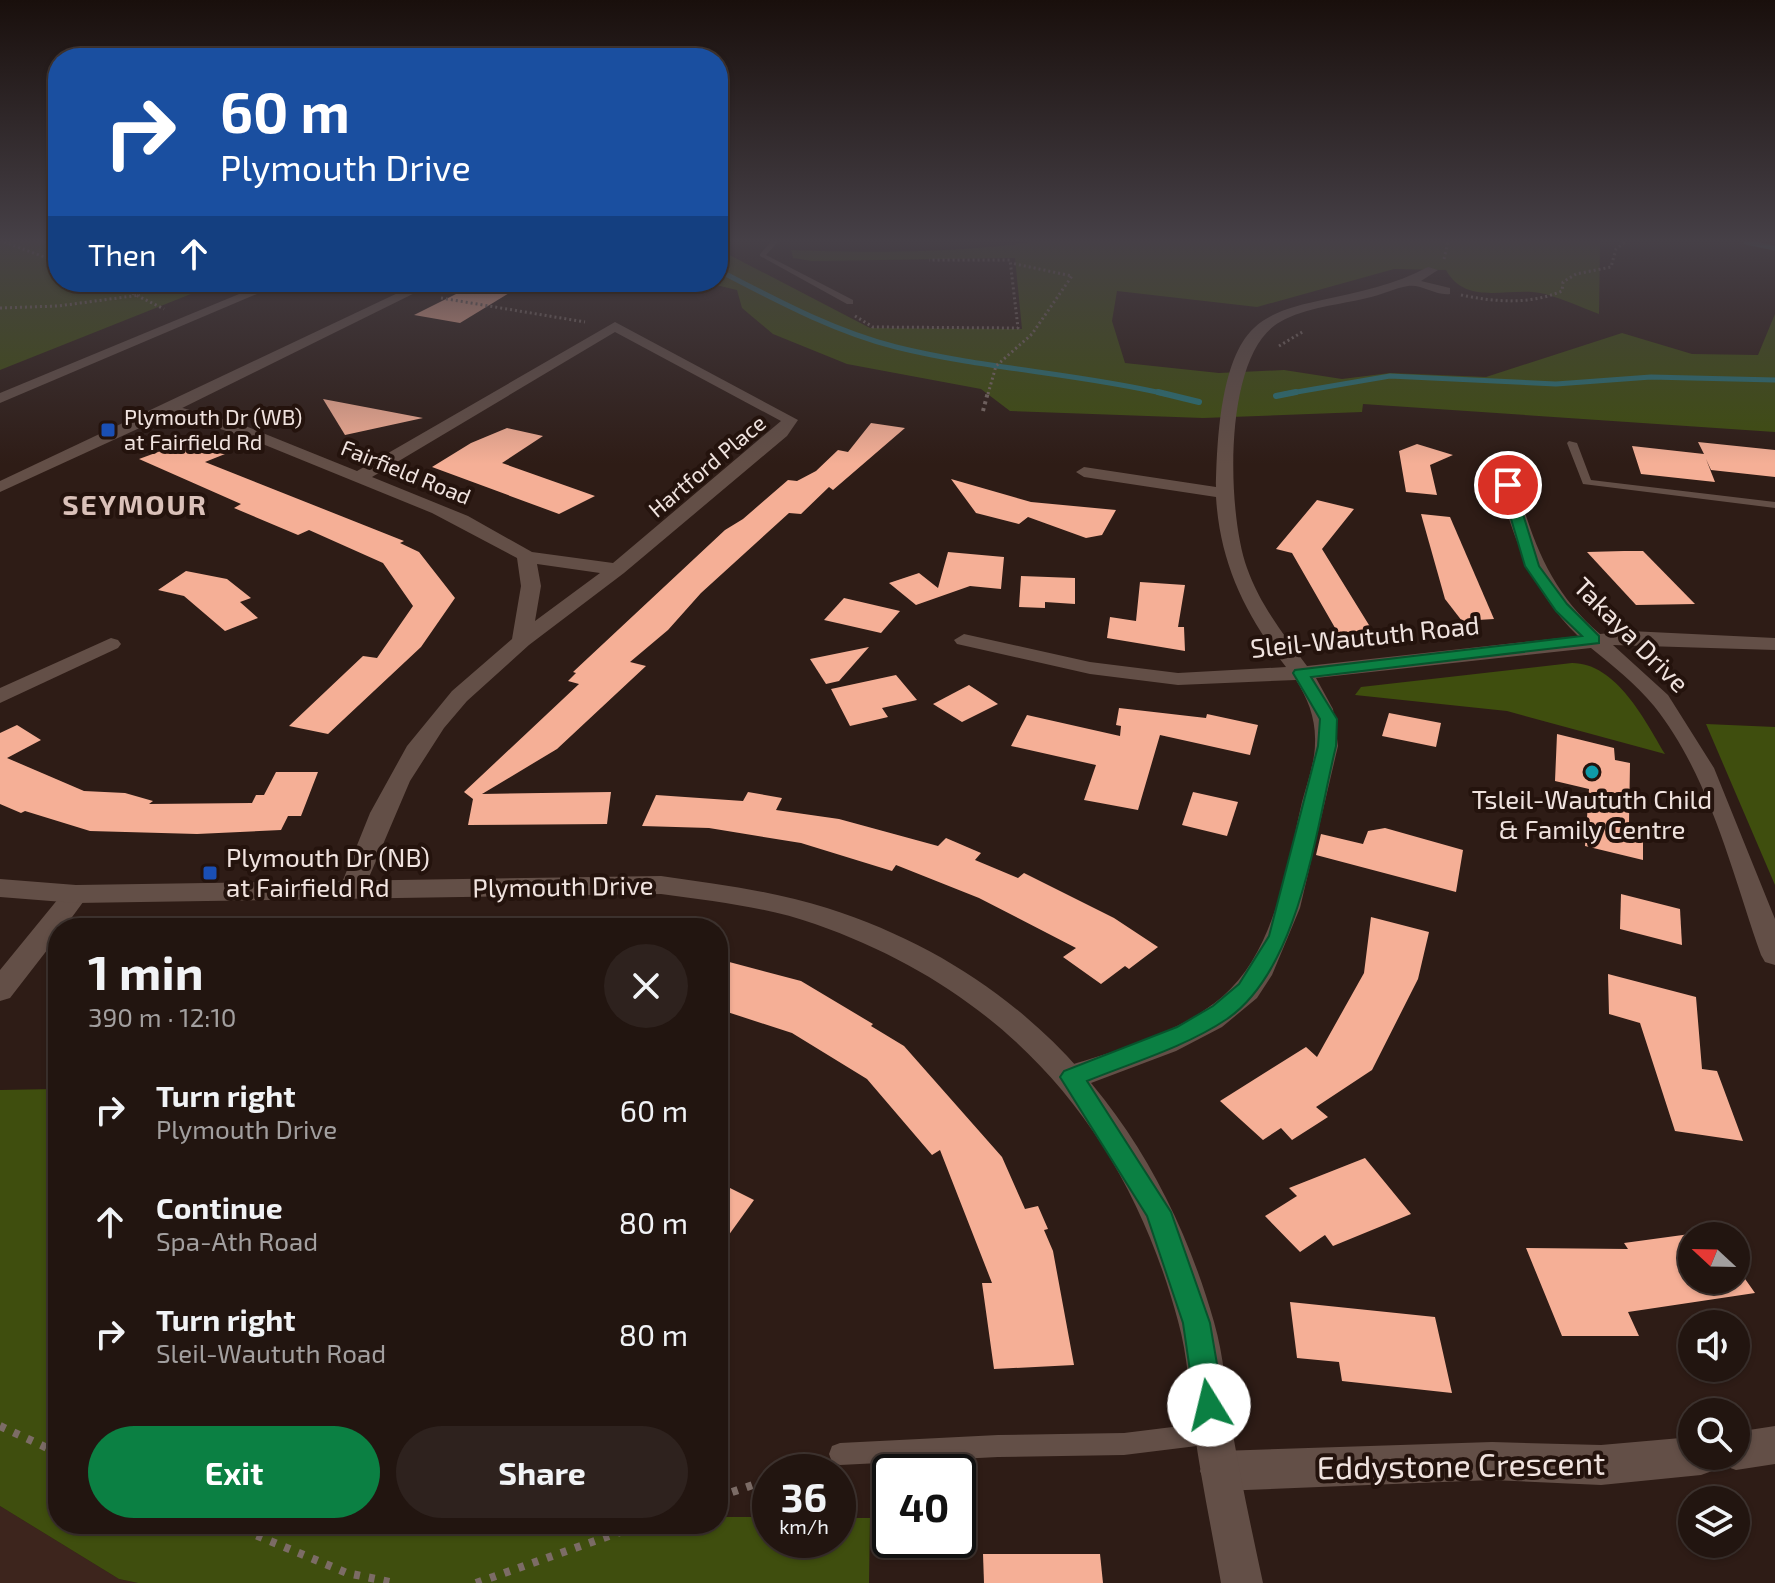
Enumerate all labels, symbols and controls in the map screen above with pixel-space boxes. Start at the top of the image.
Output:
text: 60 m [220,77,350,144]
icon: right [88,80,192,184]
text: Plymouth Drive [220,145,471,188]
icon: ahead [172,232,216,276]
text: Then [88,236,156,272]
place label: Plymouth Dr (WB) at Fairfield Rd [124,403,302,454]
street label: Hartford Place [643,409,770,522]
marker: Plymouth Dr (WB) at Fairfield Rd [99,421,117,439]
street label: Fairfield Road [338,433,475,509]
pin [1474,451,1542,519]
icon: arrive [1486,463,1530,507]
district label: SEYMOUR [62,487,208,521]
street label: Takaya Drive [1568,570,1696,698]
street label: Sleil-Waututh Road [1249,608,1481,663]
marker: Tsleil-Waututh Child & Family Centre [1583,763,1601,781]
place label: Tsleil-Waututh Child & Family Centre [1472,783,1712,844]
place label: Plymouth Dr (NB) at Fairfield Rd [226,841,430,902]
marker: Plymouth Dr (NB) at Fairfield Rd [201,864,219,882]
street label: Plymouth Drive [472,868,654,903]
text: 1 min [88,942,204,1000]
button: close [604,944,688,1028]
text: 390 m · 12:10 [88,1001,236,1032]
text: Turn right [156,1077,296,1113]
icon: right [88,1088,132,1132]
text: 60 m [620,1092,688,1128]
text: Plymouth Drive [156,1113,337,1144]
text: Continue [156,1189,283,1225]
icon: ahead [88,1200,132,1244]
text: 80 m [619,1204,688,1240]
north arrow [1678,1222,1750,1294]
map controls [1678,1222,1750,1558]
text: Spa-Ath Road [156,1225,318,1256]
text: Turn right [156,1301,296,1337]
button: sound [1678,1310,1750,1382]
icon: right [88,1312,132,1356]
text: 80 m [619,1316,688,1352]
text: Sleil-Waututh Road [156,1337,386,1368]
position arrow [1167,1363,1251,1447]
button: search [1678,1398,1750,1470]
button: Exit [88,1426,380,1518]
button: Share [396,1426,688,1518]
street label: Eddystone Crescent [1316,1442,1606,1486]
speed limit sign: 40 [872,1454,976,1558]
text: 36 [781,1472,827,1520]
button: layers [1678,1486,1750,1558]
text: km/h [779,1514,829,1538]

